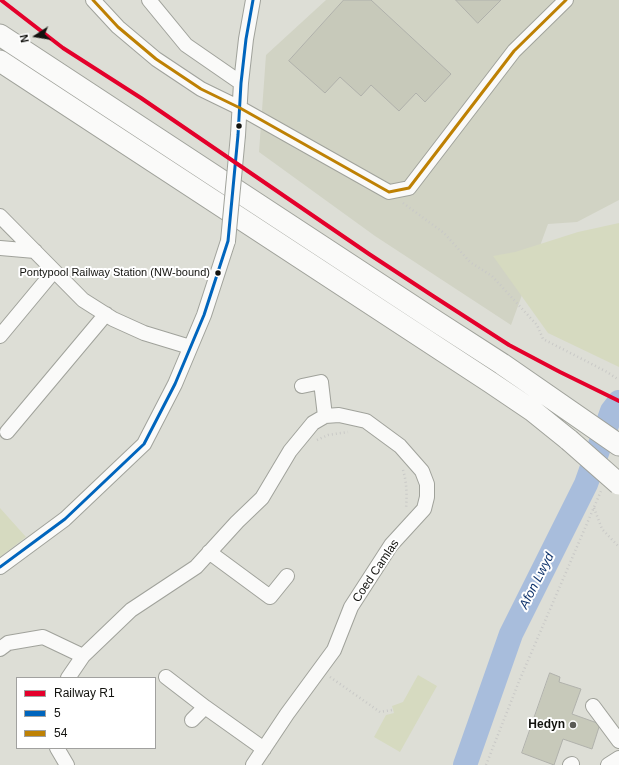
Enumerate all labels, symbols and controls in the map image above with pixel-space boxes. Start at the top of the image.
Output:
north arrow [16,16,56,56]
text: N [18,33,31,44]
unlabelled marker [234,121,244,131]
place label: Pontypool Railway Station (NW-bound) [19,266,210,280]
marker: Pontypool Railway Station (NW-bound) [213,268,223,278]
street label: Coed Camlas [350,537,402,605]
water label: Afon Lwyd [516,550,558,612]
legend [16,677,156,749]
text: Railway R1 [54,686,115,700]
text: 5 [54,706,61,720]
place label: Hedyn [528,718,565,732]
marker: Hedyn [568,720,578,730]
text: 54 [54,726,67,740]

